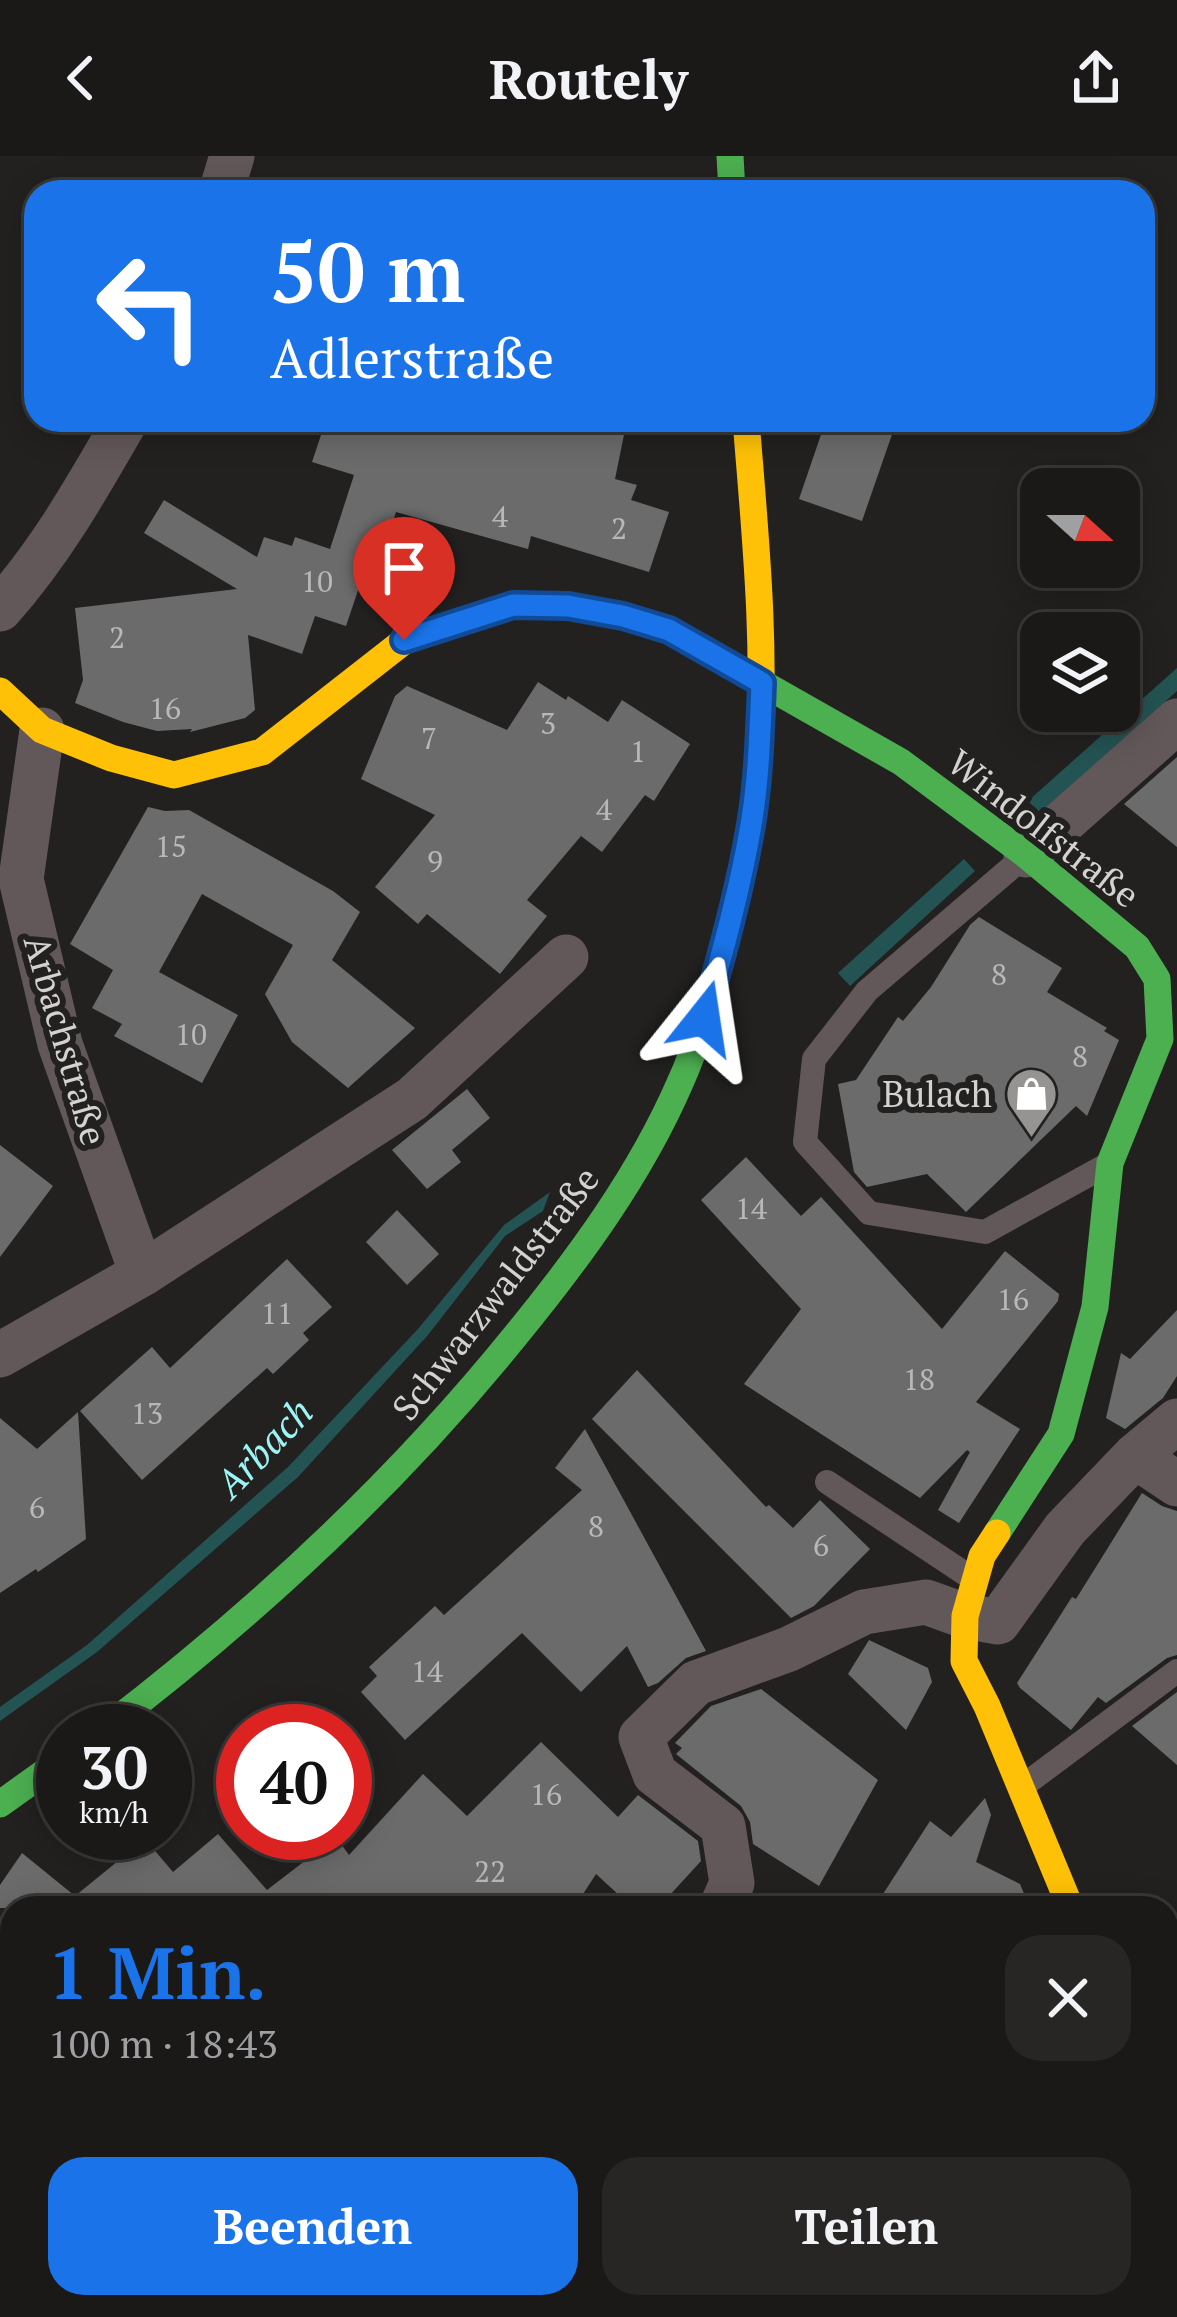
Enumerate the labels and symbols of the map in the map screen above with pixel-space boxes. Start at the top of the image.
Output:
north arrow [1020,468,1140,588]
house number: 4 [492,496,508,536]
house number: 2 [611,508,627,548]
pin [353,517,455,640]
house number: 10 [301,561,333,601]
house number: 2 [109,617,125,657]
house number: 16 [149,688,181,728]
house number: 3 [540,703,556,743]
house number: 7 [421,718,437,758]
house number: 1 [630,731,646,771]
street label: Windolfstraße [939,738,1149,918]
house number: 4 [596,789,612,829]
house number: 15 [155,826,187,866]
house number: 9 [427,841,443,881]
street label: Arbachstraße [14,930,118,1150]
house number: 8 [991,954,1007,994]
position arrow [641,955,767,1081]
house number: 10 [175,1014,207,1054]
house number: 8 [1072,1036,1088,1076]
shop icon: Bulach [1003,1065,1059,1139]
place label: Bulach [882,1070,992,1117]
street label: Schwarzwaldstraße [381,1156,609,1430]
house number: 14 [735,1188,767,1228]
house number: 16 [997,1279,1029,1319]
house number: 11 [261,1293,293,1333]
house number: 18 [903,1359,935,1399]
water label: Arbach [201,1386,323,1510]
house number: 13 [131,1393,163,1433]
house number: 6 [29,1487,45,1527]
house number: 8 [588,1506,604,1546]
house number: 6 [813,1525,829,1565]
house number: 14 [411,1651,443,1691]
speed limit sign: 40 [216,1704,372,1860]
house number: 16 [530,1774,562,1814]
house number: 22 [474,1851,506,1891]

